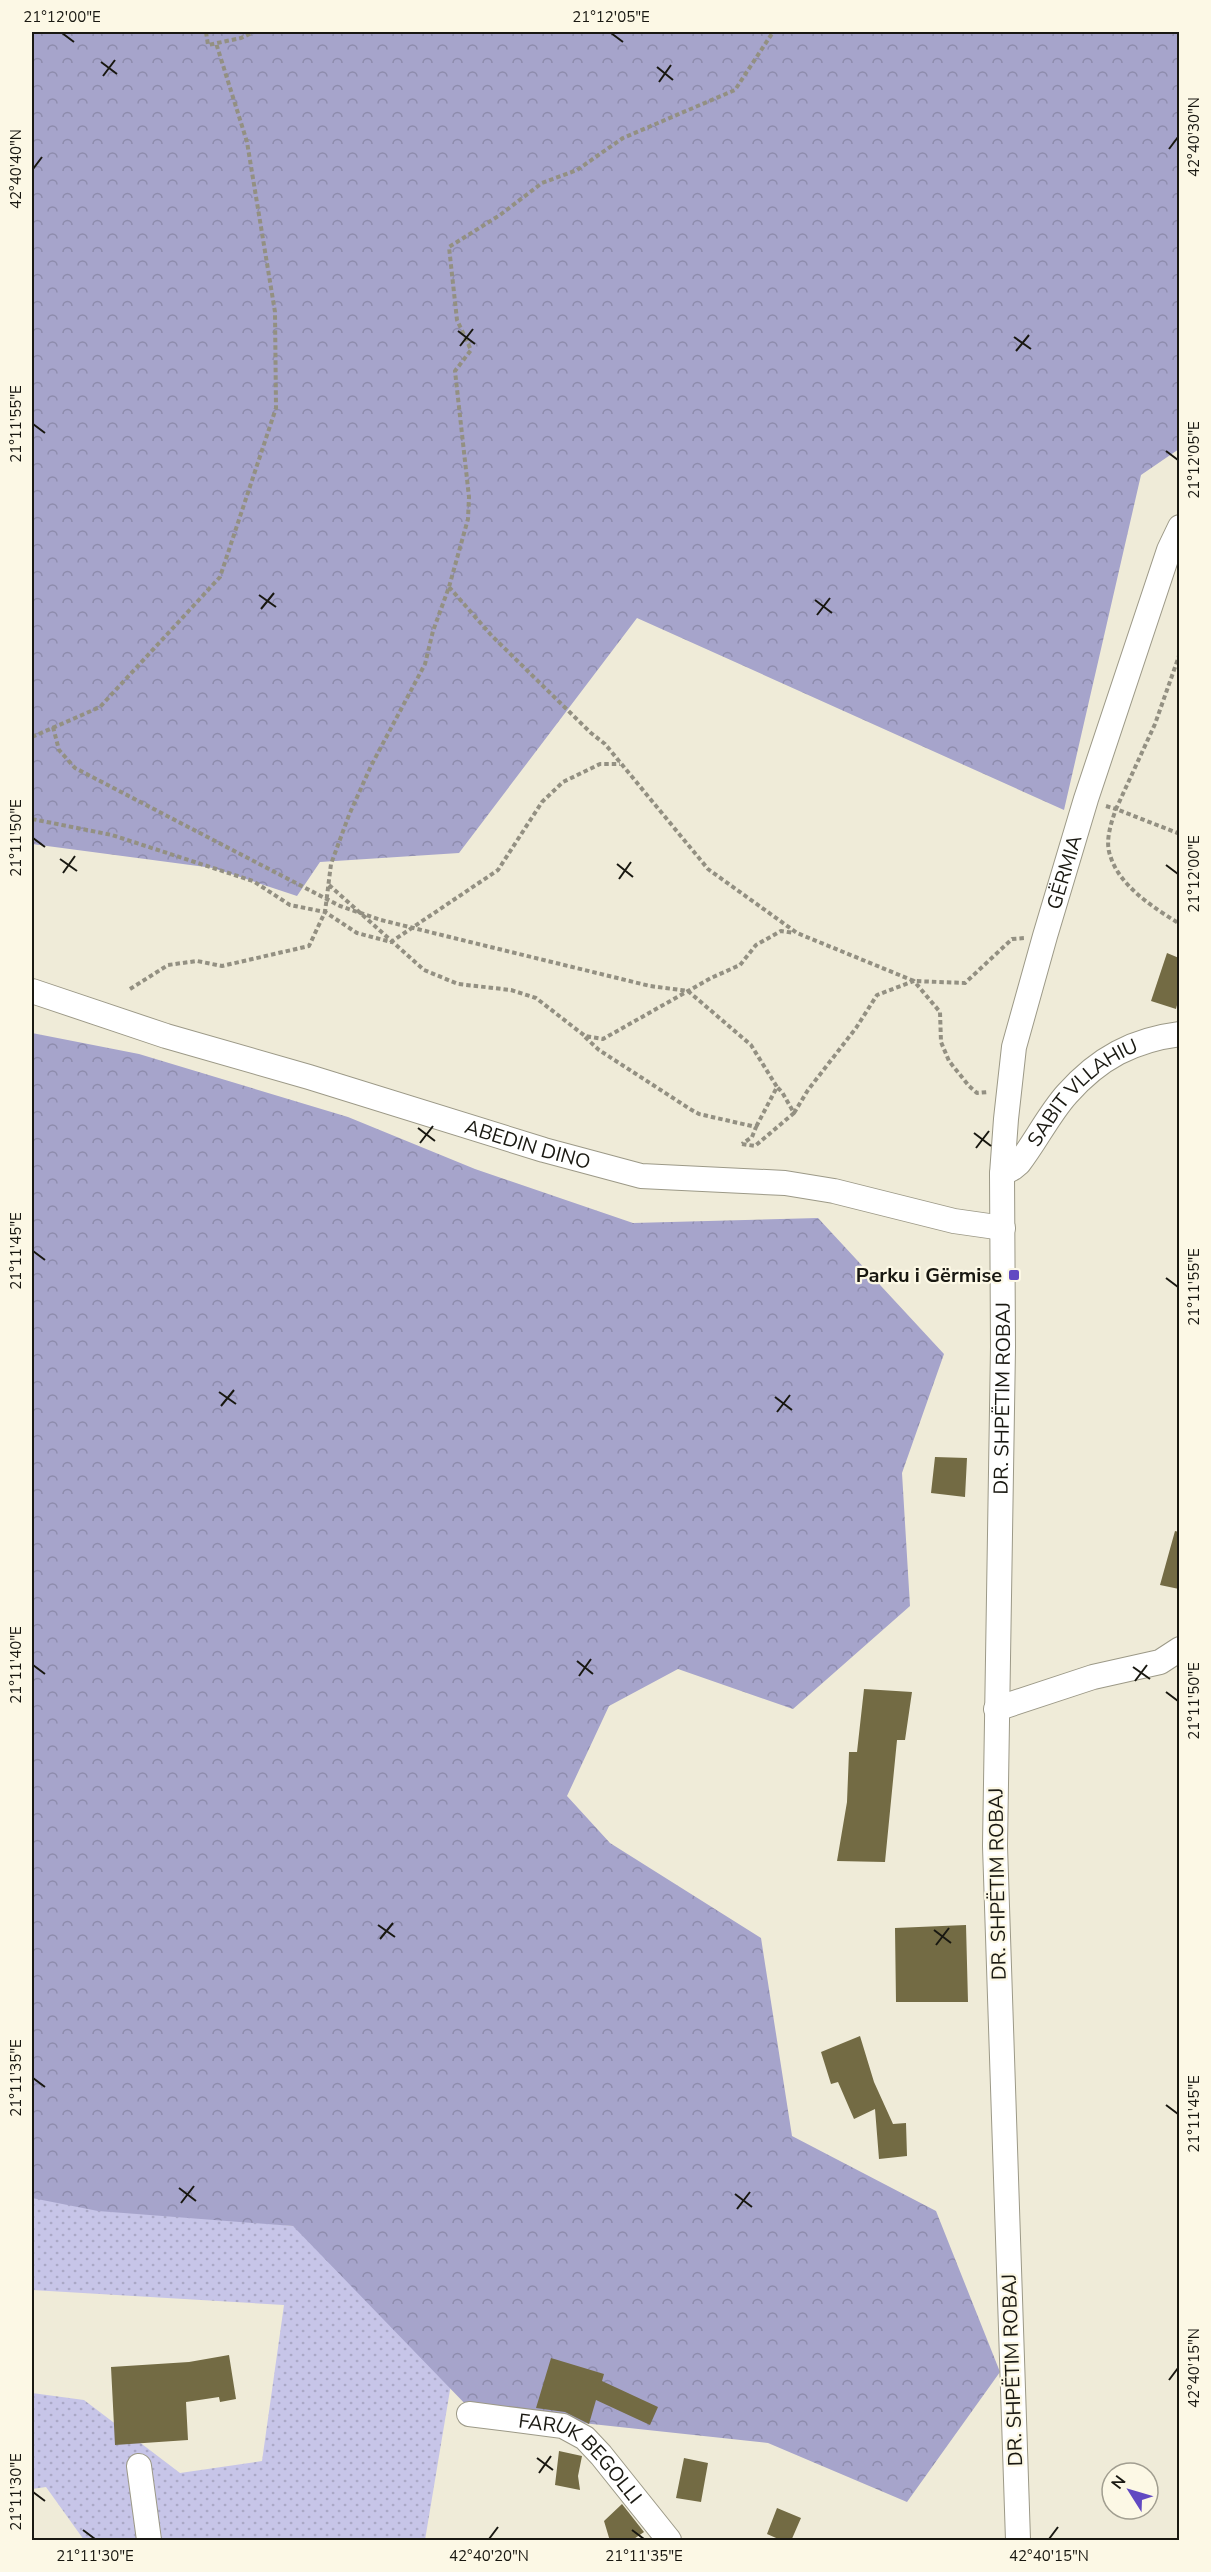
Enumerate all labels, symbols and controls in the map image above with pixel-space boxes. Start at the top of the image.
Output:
text: 21°12'00"E [23,7,101,27]
text: 21°12'05"E [572,7,650,27]
text: 42°40'30"N [1184,97,1204,177]
text: 42°40'40"N [6,129,26,209]
text: 21°11'55"E [6,385,26,463]
text: 21°12'05"E [1184,421,1204,499]
text: 21°11'50"E [6,799,26,877]
street label: GËRMIA [1041,831,1089,913]
text: 21°12'00"E [1184,835,1204,913]
street label: SABIT VLLAHIU [1021,1032,1142,1152]
street label: ABEDIN DINO [461,1113,593,1176]
text: 21°11'45"E [6,1212,26,1290]
text: 21°11'55"E [1184,1248,1204,1326]
place label: Parku i Gërmise [856,1262,1002,1289]
marker: Parku i Gërmise [1007,1268,1021,1282]
street label: DR. SHPËTIM ROBAJ [988,1302,1017,1495]
text: 21°11'40"E [6,1626,26,1704]
text: 21°11'50"E [1184,1662,1204,1740]
street label: DR. SHPËTIM ROBAJ [982,1788,1013,1980]
text: 21°11'35"E [6,2039,26,2117]
text: 21°11'45"E [1184,2075,1204,2153]
street label: DR. SHPËTIM ROBAJ [996,2273,1029,2467]
text: 42°40'15"N [1184,2328,1204,2408]
street label: FARUK BEGOLLI [517,2407,648,2510]
text: 21°11'30"E [6,2453,26,2531]
north arrow [1100,2461,1160,2521]
text: N [1106,2471,1131,2494]
text: 21°11'30"E [56,2546,134,2566]
text: 42°40'20"N [449,2546,529,2566]
text: 21°11'35"E [605,2546,683,2566]
text: 42°40'15"N [1009,2546,1089,2566]

